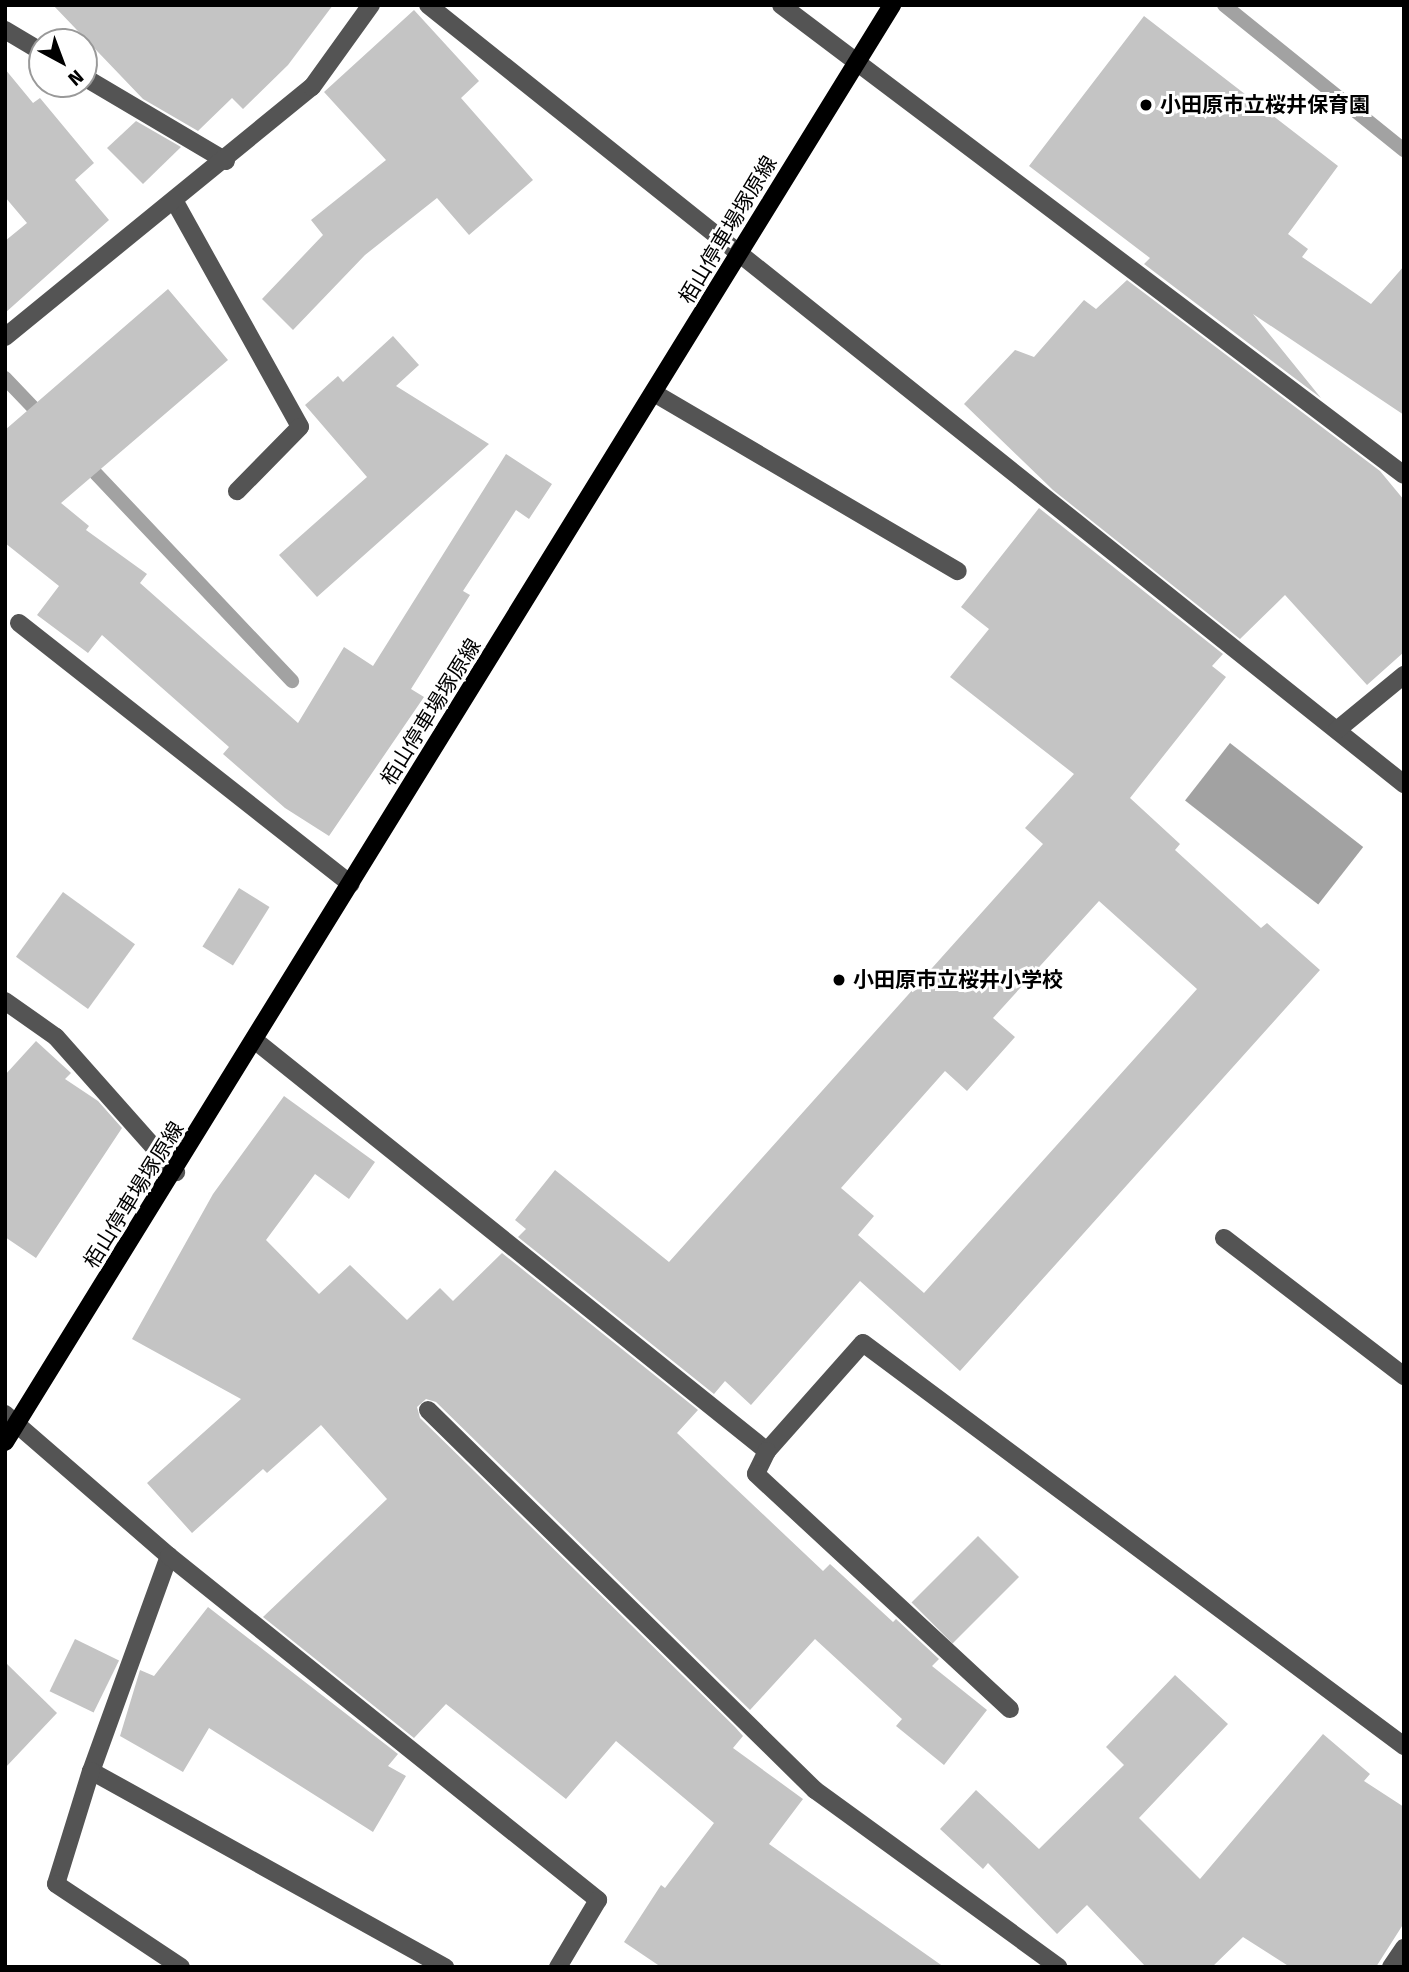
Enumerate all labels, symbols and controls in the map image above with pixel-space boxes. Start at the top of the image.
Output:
north arrow [28,28,98,98]
text: N [63,65,88,91]
place label: 小田原市立桜井保育園 [1160,92,1370,118]
marker: 小田原市立桜井保育園 [1138,97,1154,113]
street label: 栢山停車場塚原線 [674,152,782,308]
street label: 栢山停車場塚原線 [376,634,486,790]
place label: 小田原市立桜井小学校 [853,967,1063,993]
marker: 小田原市立桜井小学校 [831,972,847,988]
street label: 栢山停車場塚原線 [79,1117,189,1273]

